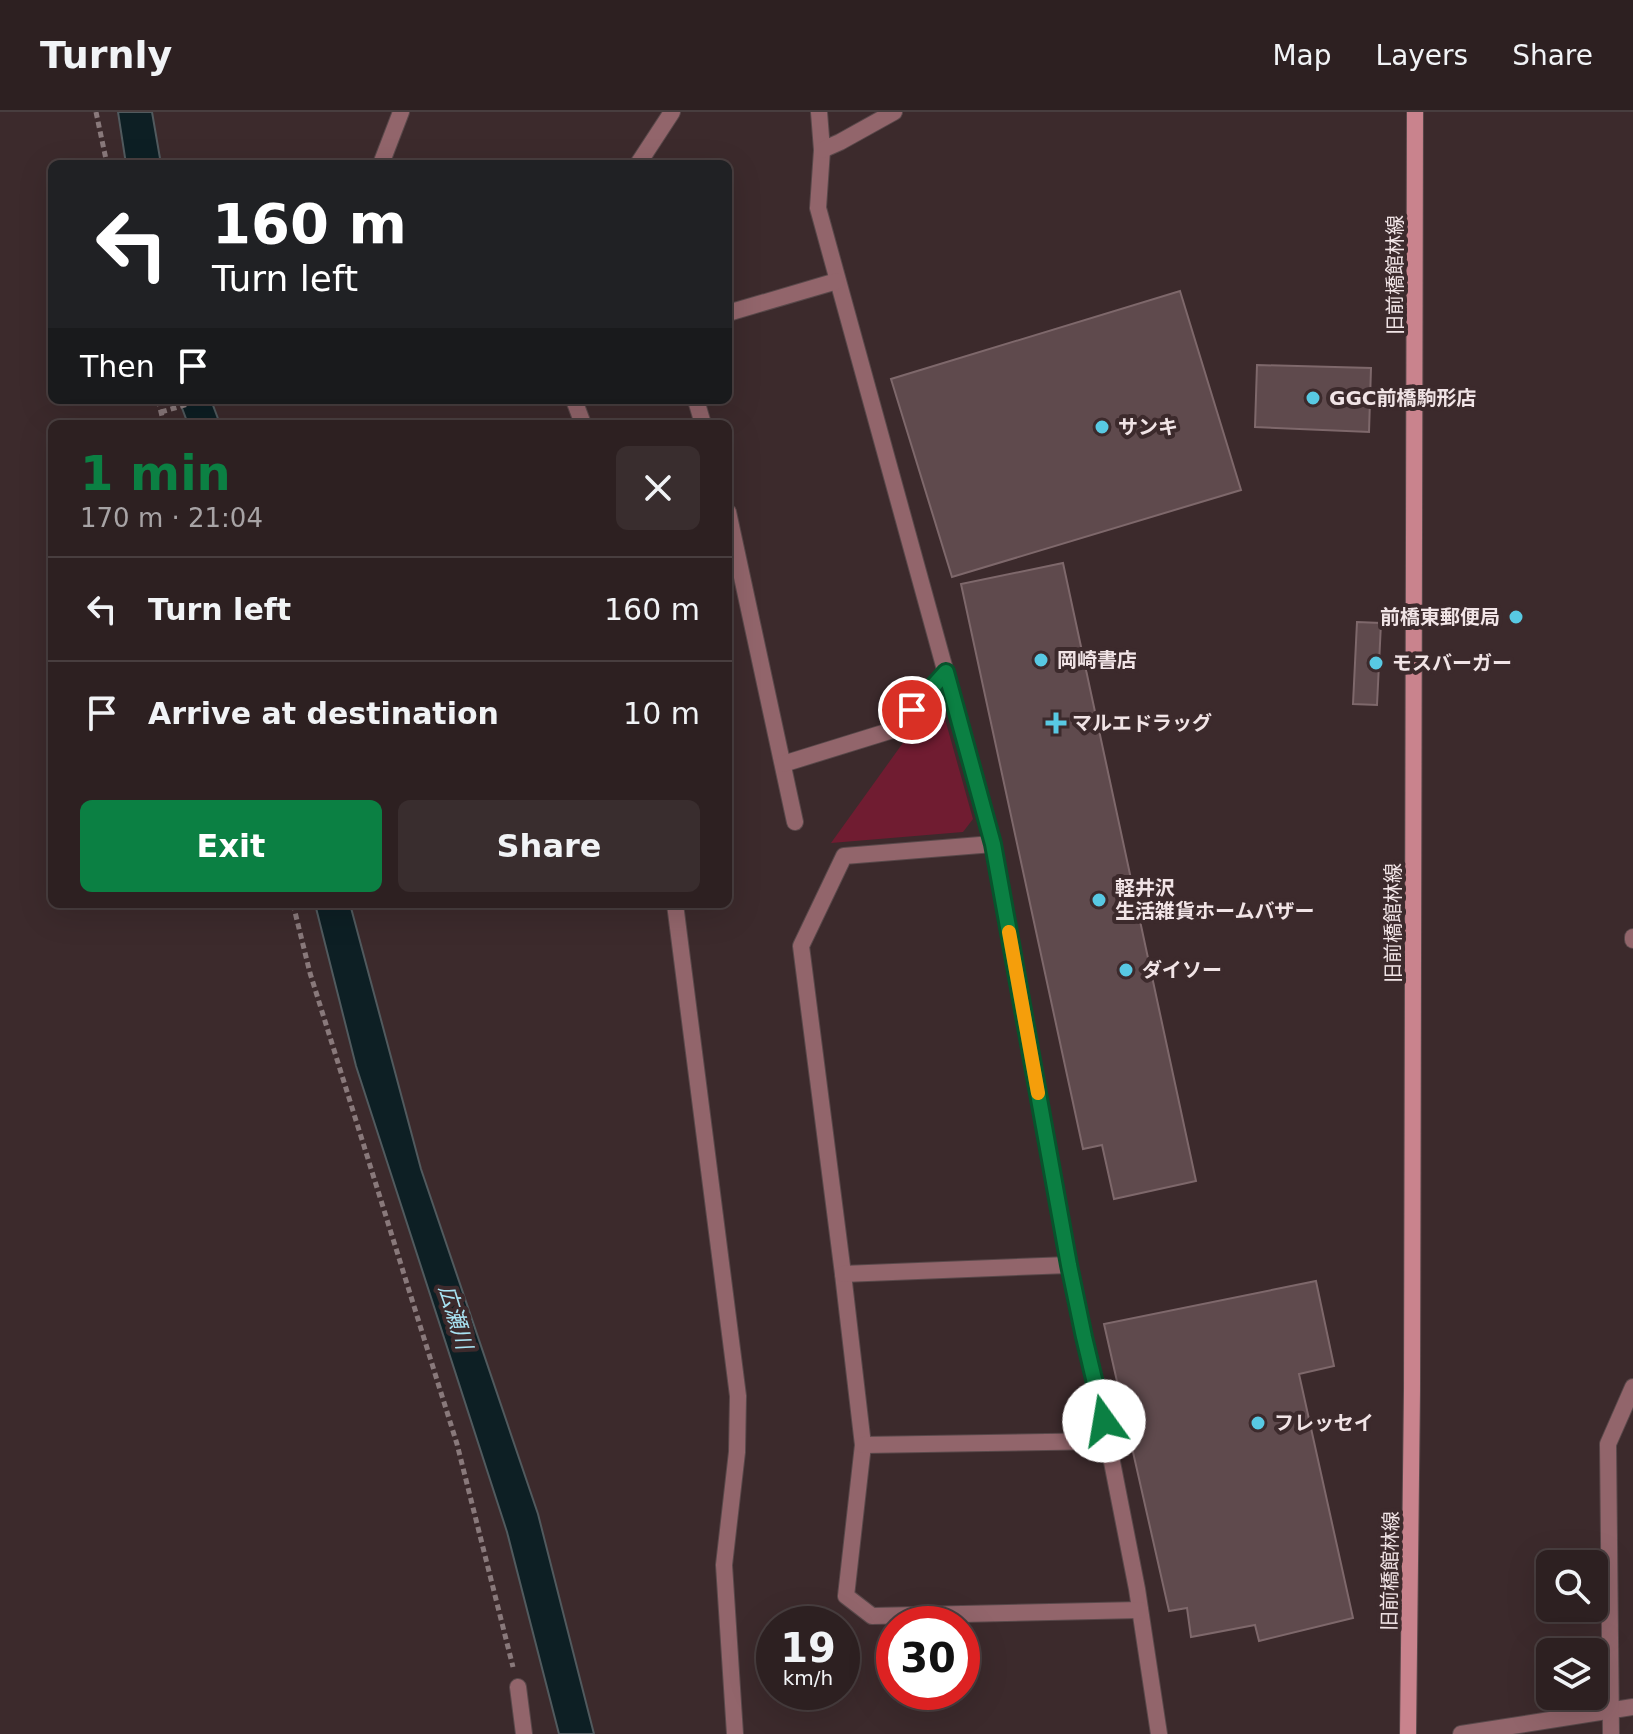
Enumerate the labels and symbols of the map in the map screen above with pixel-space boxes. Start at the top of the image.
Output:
street label: 旧前橋館林線 [1383,215,1407,335]
place label: GGC前橋駒形店 [1329,386,1477,410]
marker: GGC前橋駒形店 [1304,389,1322,407]
place label: サンキ [1118,415,1178,439]
marker: サンキ [1093,418,1111,436]
place label: 前橋東郵便局 [1380,605,1500,629]
marker: 前橋東郵便局 [1507,608,1525,626]
place label: 岡崎書店 [1057,648,1137,672]
marker: 岡崎書店 [1032,651,1050,669]
place label: モスバーガー [1392,651,1512,675]
marker: モスバーガー [1367,654,1385,672]
pin [878,676,946,744]
place label: マルエドラッグ [1072,711,1212,735]
marker: マルエドラッグ [1047,714,1065,732]
street label: 旧前橋館林線 [1381,863,1405,983]
place label: 軽井沢 生活雑貨ホームバザー [1115,876,1314,923]
marker: 軽井沢 生活雑貨ホームバザー [1090,891,1108,909]
place label: ダイソー [1142,958,1222,982]
marker: ダイソー [1117,961,1135,979]
water label: 広瀬川 [434,1282,478,1354]
position arrow [1062,1379,1146,1463]
place label: フレッセイ [1274,1411,1374,1435]
marker: フレッセイ [1249,1414,1267,1432]
street label: 旧前橋館林線 [1377,1511,1403,1631]
speed limit sign: 30 [876,1606,980,1710]

